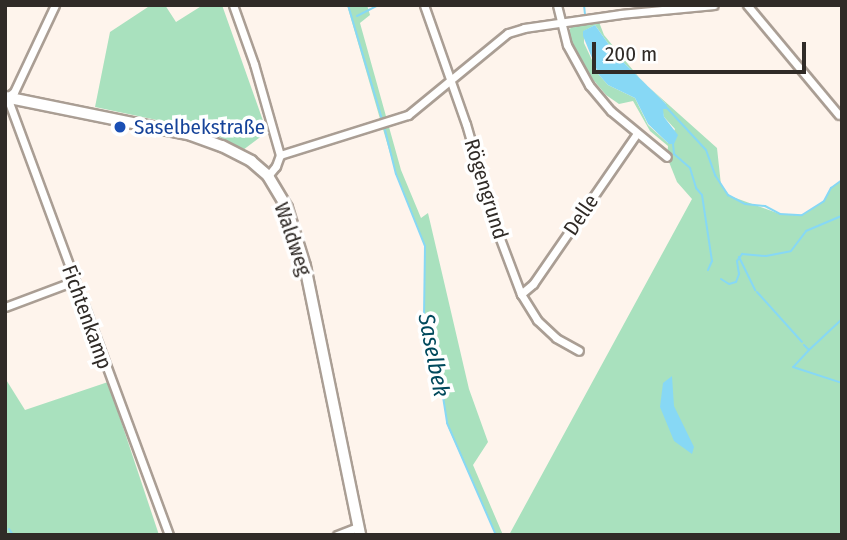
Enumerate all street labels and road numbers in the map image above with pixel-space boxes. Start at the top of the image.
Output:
street label: Rögengrund [459,136,513,242]
street label: Delle [558,190,604,240]
street label: Waldweg [269,199,317,279]
street label: Fichtenkamp [57,262,117,372]

